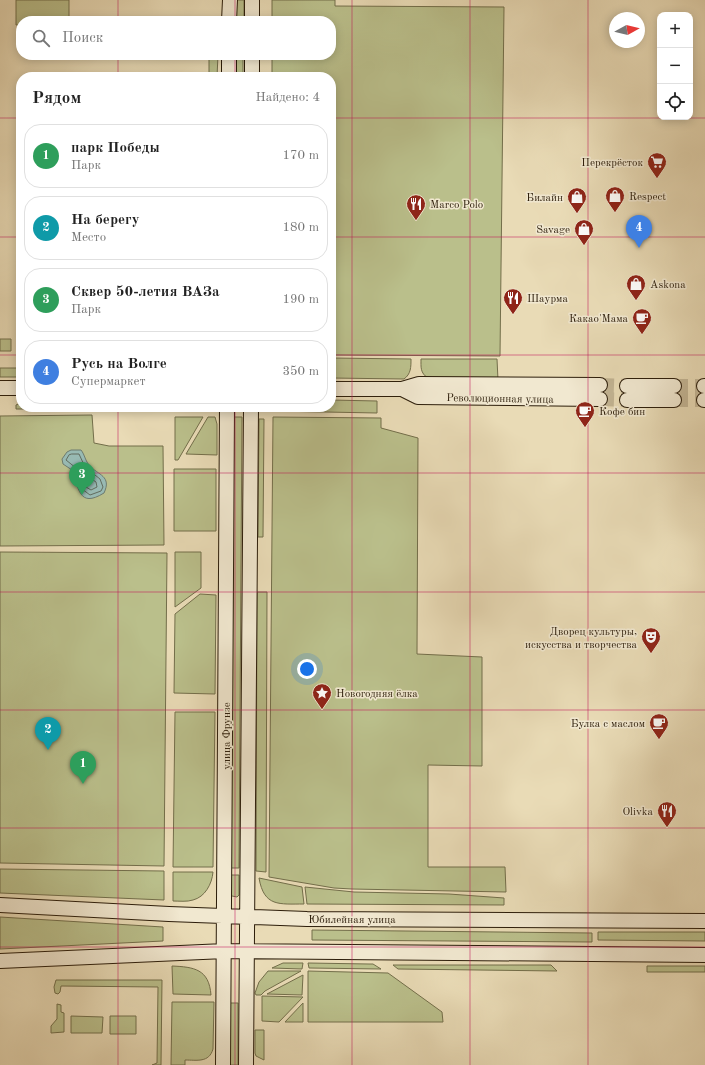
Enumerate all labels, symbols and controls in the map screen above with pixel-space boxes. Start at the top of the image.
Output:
north arrow [609,12,645,48]
map controls [657,12,693,120]
button: + [657,12,693,48]
search box [16,16,336,60]
icon: search [30,27,52,49]
text: Поиск [62,31,103,46]
button: − [657,48,693,84]
button: locate [657,84,693,120]
text: Рядом [32,90,81,107]
text: Найдено: 4 [256,91,320,104]
text: парк Победы [71,141,160,156]
text: 1 [42,149,50,162]
text: 170 m [282,149,319,162]
supermarket icon: Перекрёсток [646,151,668,179]
place label: Перекрёсток [581,158,643,169]
text: Парк [71,159,101,172]
shop icon: Respect [604,185,626,213]
shop icon: Билайн [566,186,588,214]
place label: Respect [629,192,666,203]
restaurant icon: Marco Polo [405,193,427,221]
place label: Билайн [526,193,563,204]
place label: Marco Polo [430,200,483,211]
text: На берегу [71,213,140,228]
pin: 4 [626,215,652,248]
shop icon: Savage [573,218,595,246]
text: 2 [42,221,50,234]
text: 180 m [282,221,319,234]
place label: Savage [536,225,570,236]
text: Место [71,231,106,244]
shop icon: Askona [625,273,647,301]
place label: Askona [650,280,686,291]
text: Сквер 50-летия ВАЗа [71,285,220,300]
restaurant icon: Шаурма [502,287,524,315]
text: 3 [42,293,50,306]
text: 190 m [282,293,319,306]
place label: Шаурма [527,294,568,305]
text: Парк [71,303,101,316]
cafe icon: Какао'Мама [631,307,653,335]
place label: Какао'Мама [569,314,629,325]
text: Русь на Волге [71,357,167,372]
text: 4 [42,365,50,378]
text: 350 m [282,365,319,378]
text: Супермаркет [71,375,146,388]
street label: Революционная улица [446,393,554,406]
cafe icon: Кофе бин [574,400,596,428]
place label: Кофе бин [599,407,645,418]
pin: 3 [69,462,95,495]
theatre icon: Дворец культуры, искусства и творчества [640,626,662,654]
place label: Дворец культуры, искусства и творчества [525,627,638,651]
your location [297,659,317,679]
place icon: Новогодняя ёлка [311,682,333,710]
place label: Новогодняя ёлка [336,689,418,700]
street label: улица Фрунзе [222,702,233,770]
cafe icon: Булка с маслом [648,712,670,740]
pin: 2 [35,717,61,750]
place label: Булка с маслом [571,719,645,730]
pin: 1 [70,751,96,784]
restaurant icon: Olivka [656,800,678,828]
place label: Olivka [622,807,654,818]
street label: Юбилейная улица [308,915,396,926]

